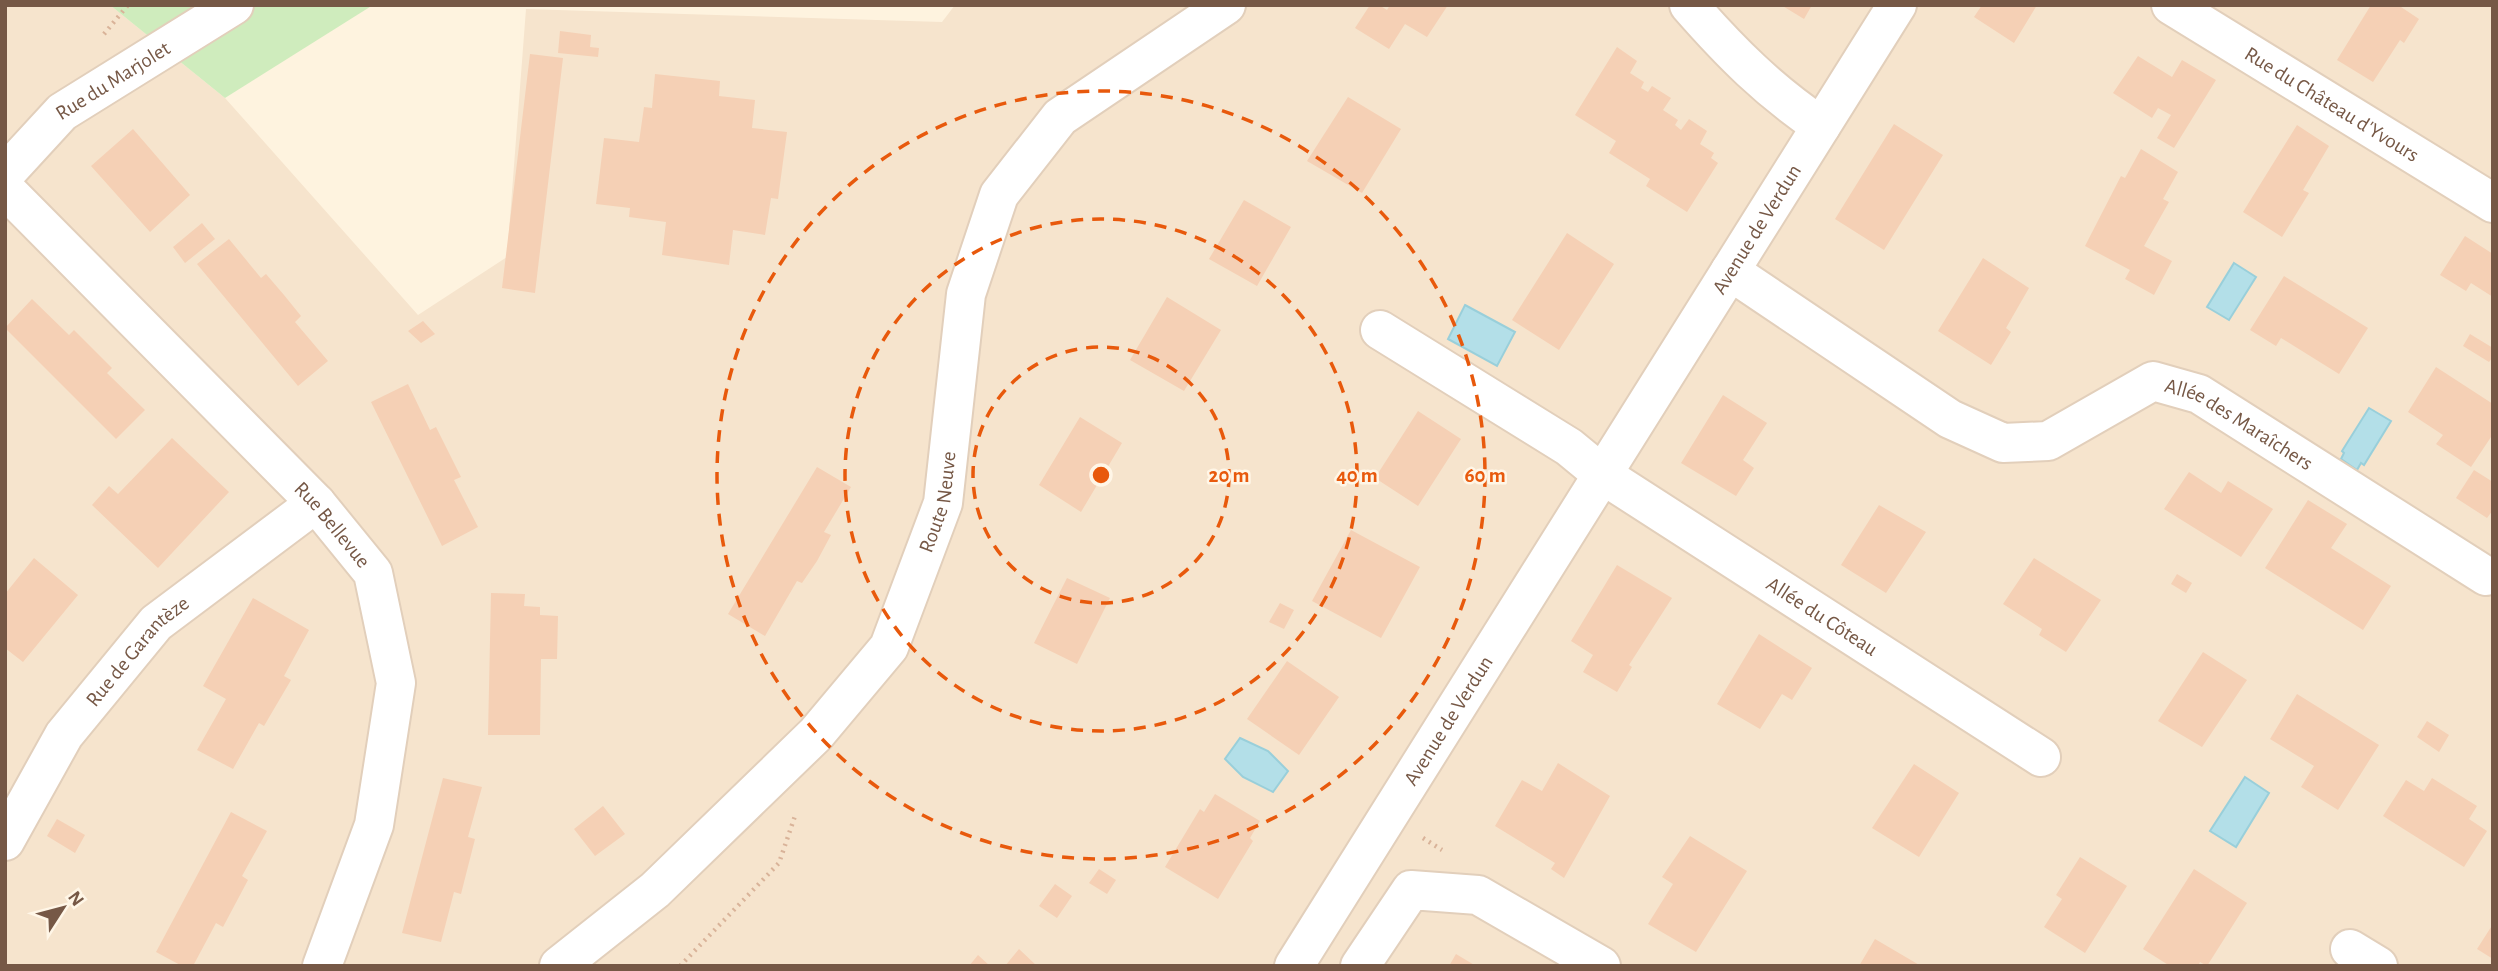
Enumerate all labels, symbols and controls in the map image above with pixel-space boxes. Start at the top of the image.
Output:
street label: Rue du Marjolet [52,37,174,124]
street label: Rue du Château d'Yvours [2241,43,2423,166]
street label: Avenue de Verdun [1709,161,1805,298]
street label: Allée des Maraîchers [2162,375,2316,474]
street label: Route Neuve [915,450,960,555]
centre of rings [1089,463,1113,487]
text: 20 m [1209,465,1249,486]
text: 40 m [1336,465,1378,486]
text: 60 m [1464,465,1506,486]
street label: Rue Bellevue [290,478,374,572]
street label: Allée du Côteau [1763,573,1882,660]
street label: Rue de Garantèze [82,592,193,711]
street label: Avenue de Verdun [1400,652,1497,789]
north arrow [28,873,98,943]
text: N [64,888,87,910]

